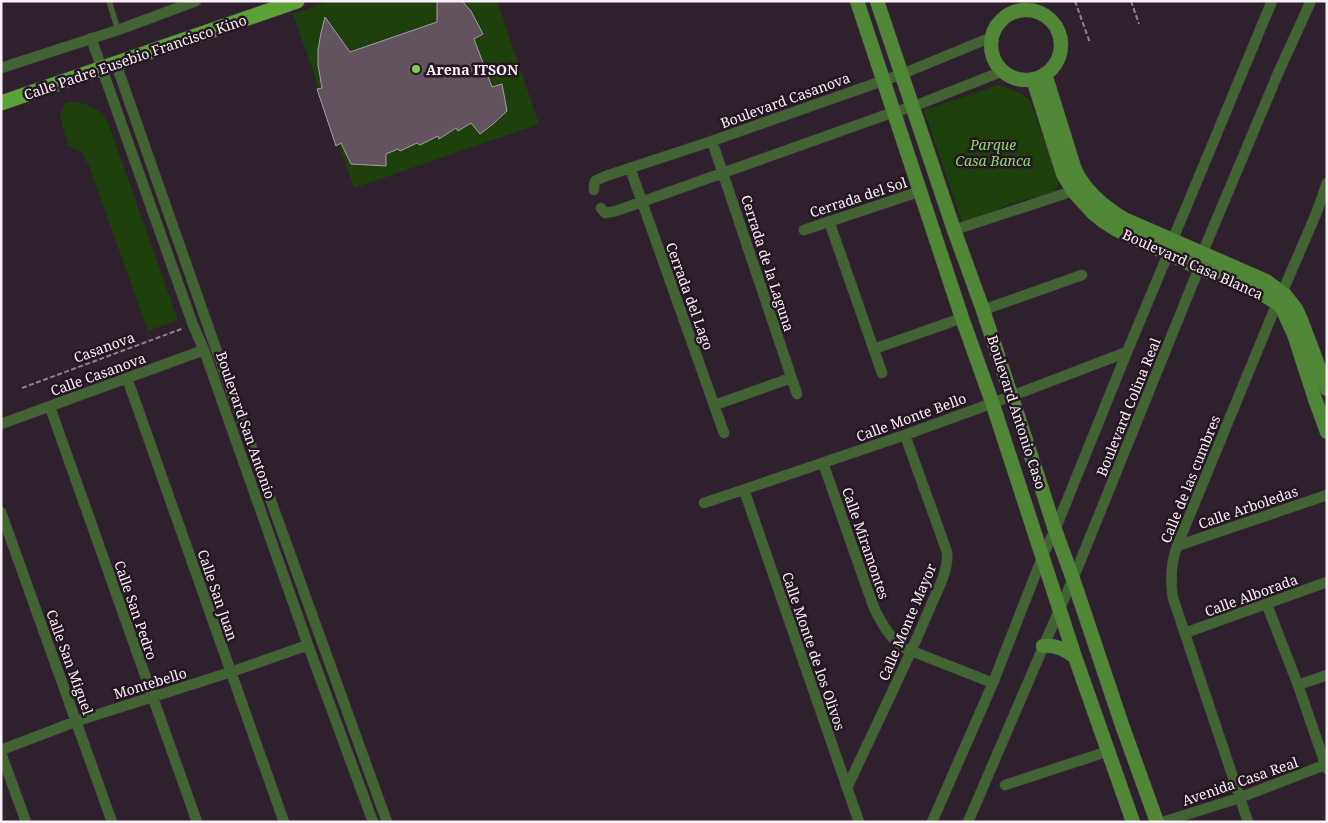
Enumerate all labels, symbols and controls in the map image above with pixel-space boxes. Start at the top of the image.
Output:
street label: Calle Padre Eusebio Francisco Kino [21,10,249,104]
place label: Arena ITSON [426,60,518,79]
marker: Arena ITSON [410,63,422,75]
street label: Boulevard Casanova [718,68,853,132]
park label: Parque Casa Banca [955,135,1032,170]
street label: Cerrada del Sol [807,172,910,222]
street label: Cerrada de la Laguna [737,192,799,334]
street label: Boulevard Casa Blanca [1120,224,1267,304]
street label: Cerrada del Lago [662,240,718,352]
street label: Casanova [71,327,137,367]
street label: Boulevard Antonio Caso [983,333,1051,491]
street label: Boulevard Colina Real [1092,334,1165,479]
street label: Calle Casanova [48,348,148,400]
street label: Boulevard San Antonio [212,349,280,501]
street label: Calle Monte Bello [853,388,969,446]
street label: Calle de las cumbres [1156,412,1224,546]
street label: Calle Arboledas [1196,481,1300,533]
street label: Calle Miramontes [838,485,894,601]
street label: Calle San Juan [194,547,242,643]
street label: Calle San Pedro [110,558,162,662]
street label: Calle Monte Mayor [874,560,940,684]
street label: Calle Monte de los Olivos [778,569,850,733]
street label: Calle Alborada [1202,569,1300,621]
street label: Calle San Miguel [42,607,98,718]
street label: Montebello [111,663,189,703]
street label: Avenida Casa Real [1179,752,1301,810]

